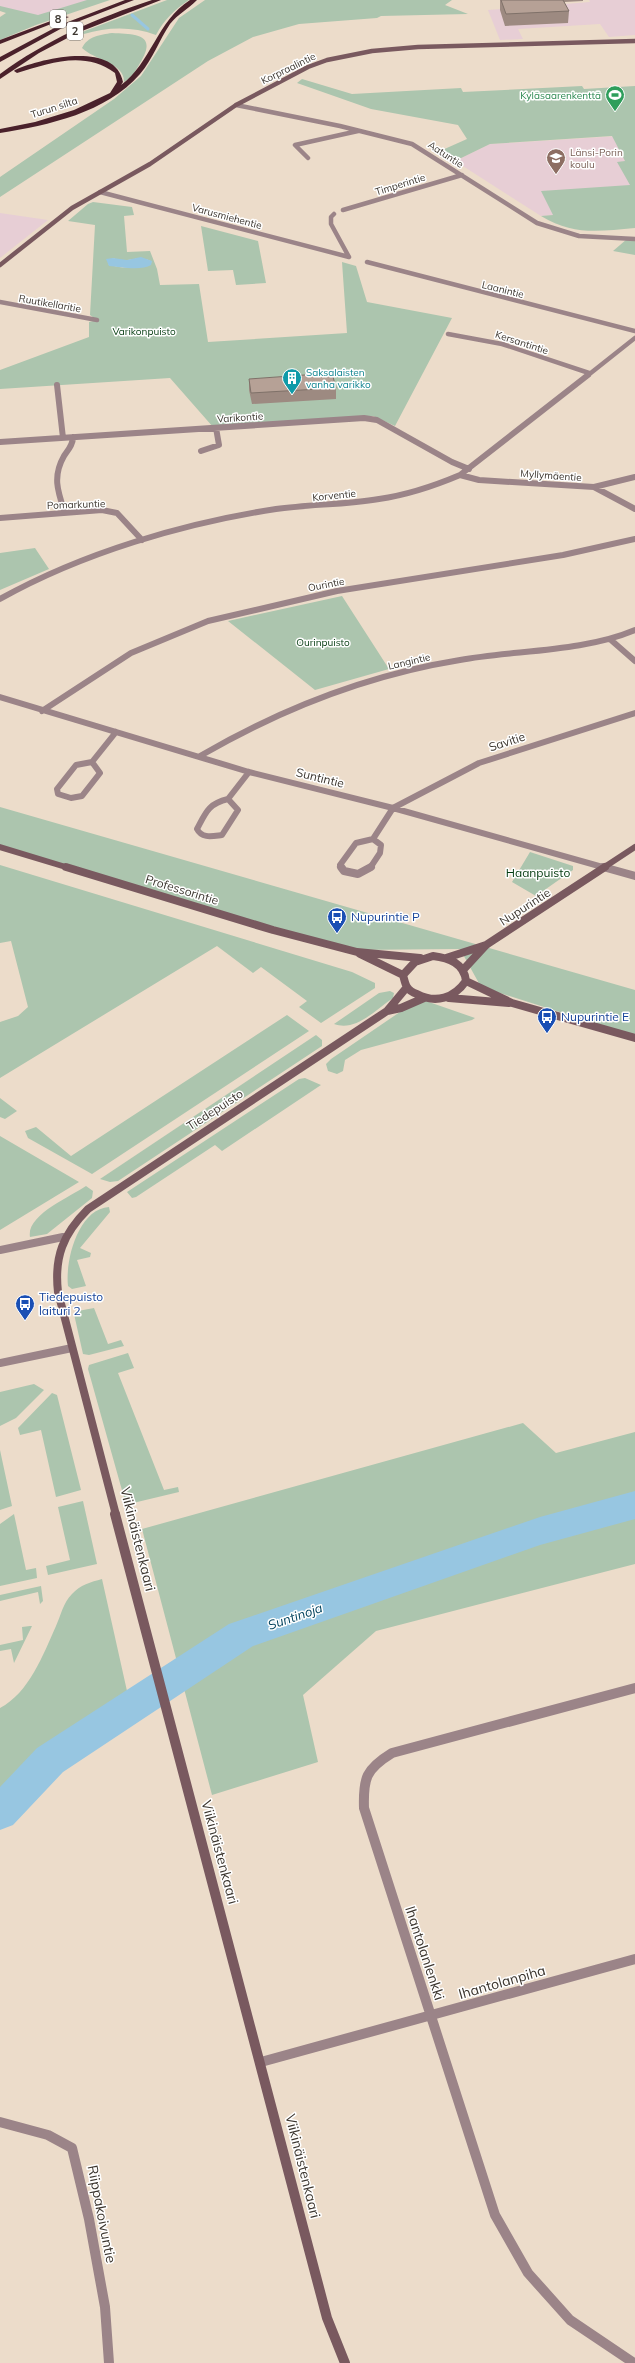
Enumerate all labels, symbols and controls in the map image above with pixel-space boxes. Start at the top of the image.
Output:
road number: 8 [50,10,66,28]
road number: 2 [67,22,83,40]
street label: Korpraalintie [259,50,318,87]
sports icon: Kyläsaarenkenttä [604,84,626,112]
place label: Kyläsaarenkenttä [520,89,601,102]
street label: Turun silta [29,94,79,121]
street label: Aatuntie [425,138,466,171]
place label: Länsi-Porin koulu [570,146,623,171]
school or university icon: Länsi-Porin koulu [545,147,567,175]
street label: Timperintie [373,171,427,198]
street label: Varusmiehentie [190,201,263,232]
street label: Laanintie [481,278,525,301]
street label: Ruutikellaritie [18,292,82,315]
park label: Varikonpuisto [112,325,176,338]
street label: Kersantintie [494,328,550,357]
place label: Saksalaisten vanha varikko [306,366,371,391]
building icon: Saksalaisten vanha varikko [281,367,303,395]
street label: Varikontie [216,409,264,426]
street label: Myllymäentie [520,467,582,484]
street label: Korventie [312,487,356,504]
street label: Pomarkuntie [47,497,105,512]
street label: Ourintie [307,575,345,594]
park label: Ourinpuisto [296,636,350,649]
street label: Langintie [387,650,431,673]
street label: Savitie [487,729,527,754]
street label: Suntintie [294,764,346,791]
park label: Haanpuisto [506,865,570,880]
street label: Professorintie [144,871,221,908]
street label: Nupurintie [496,885,553,929]
bus stop icon: Nupurintie P [326,906,348,934]
place label: Nupurintie P [351,909,420,924]
bus stop icon: Nupurintie E [536,1006,558,1034]
place label: Nupurintie E [561,1009,629,1024]
street label: Tiedepuisto [184,1086,246,1133]
place label: Tiedepuisto laituri 2 [39,1289,103,1318]
bus stop icon: Tiedepuisto laituri 2 [14,1293,36,1321]
street label: Viikinäistenkaari [116,1485,160,1593]
water label: Suntinoja [266,1599,325,1633]
street label: Viikinäistenkaari [197,1798,243,1906]
street label: Ihantolanlenkki [401,1904,449,2002]
street label: Ihantolanpiha [456,1961,548,2003]
street label: Viikinäistenkaari [281,2112,325,2220]
street label: Riippakoivuntie [84,2163,120,2265]

